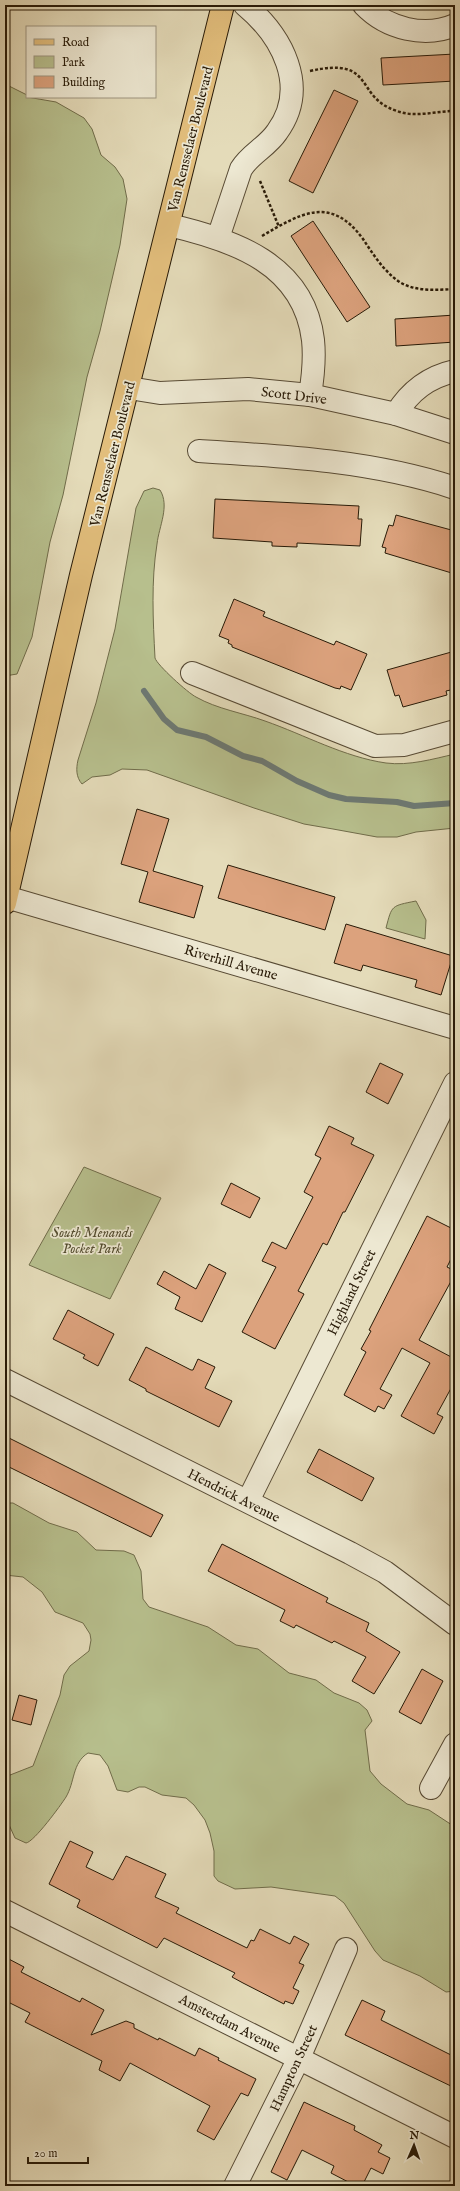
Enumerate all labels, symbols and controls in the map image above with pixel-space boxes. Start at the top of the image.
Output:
legend [26,26,156,98]
text: Road [62,35,90,50]
text: Park [62,55,85,70]
street label: Van Rensselaer Boulevard [164,64,218,215]
text: Building [62,75,106,90]
street label: Van Rensselaer Boulevard [86,379,140,530]
street label: Scott Drive [260,383,328,409]
street label: Riverhill Avenue [182,941,280,985]
park label: South Menands Pocket Park [52,1224,133,1258]
street label: Highland Street [323,1246,381,1338]
street label: Hendrick Avenue [184,1465,283,1527]
street label: Amsterdam Avenue [175,1990,284,2058]
street label: Hampton Street [266,2022,322,2115]
north arrow [394,2125,434,2165]
text: N [408,2129,420,2143]
scale bar [28,2139,88,2165]
text: 20 m [34,2146,57,2161]

